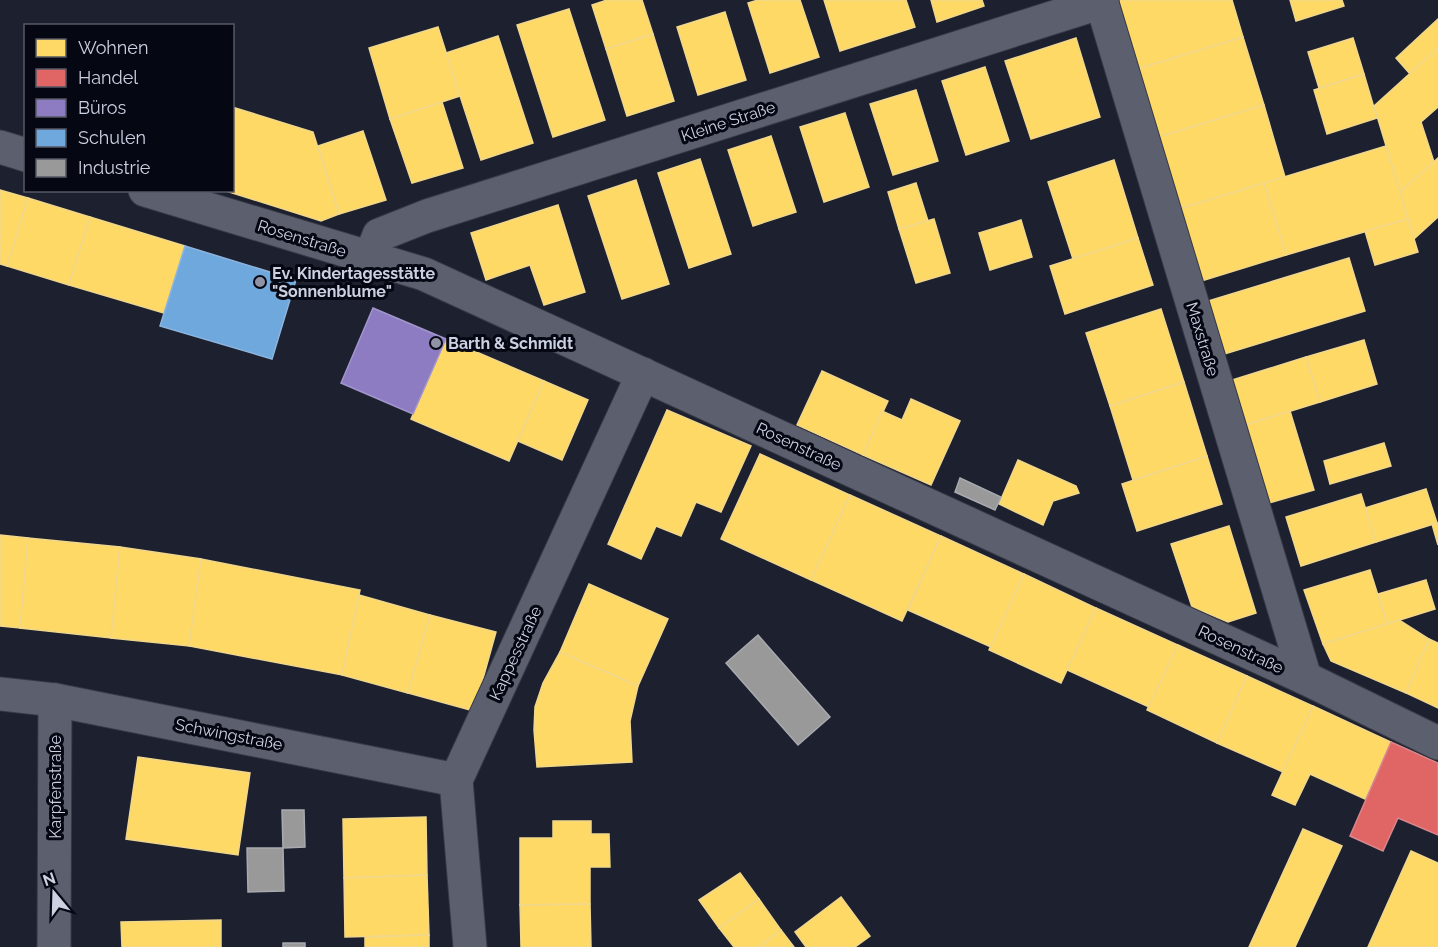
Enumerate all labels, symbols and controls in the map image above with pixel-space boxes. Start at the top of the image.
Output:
legend [24,24,234,192]
text: Wohnen [78,37,148,58]
text: Handel [78,67,138,88]
text: Büros [78,97,126,118]
street label: Kleine Straße [679,97,778,146]
text: Schulen [78,127,146,148]
text: Industrie [78,157,151,178]
street label: Rosenstraße [255,216,349,261]
place label: Ev. Kindertagesstätte "Sonnenblume" [272,264,435,301]
marker: Ev. Kindertagesstätte "Sonnenblume" [253,275,267,289]
street label: Maxstraße [1182,300,1223,378]
place label: Barth & Schmidt [448,334,573,353]
marker: Barth & Schmidt [429,336,443,350]
street label: Rosenstraße [753,418,844,474]
street label: Kappesstraße [485,603,546,703]
street label: Rosenstraße [1195,621,1286,677]
street label: Schwingstraße [174,715,284,754]
street label: Karpfenstraße [46,735,65,839]
north arrow [24,863,84,923]
text: N [40,868,58,890]

